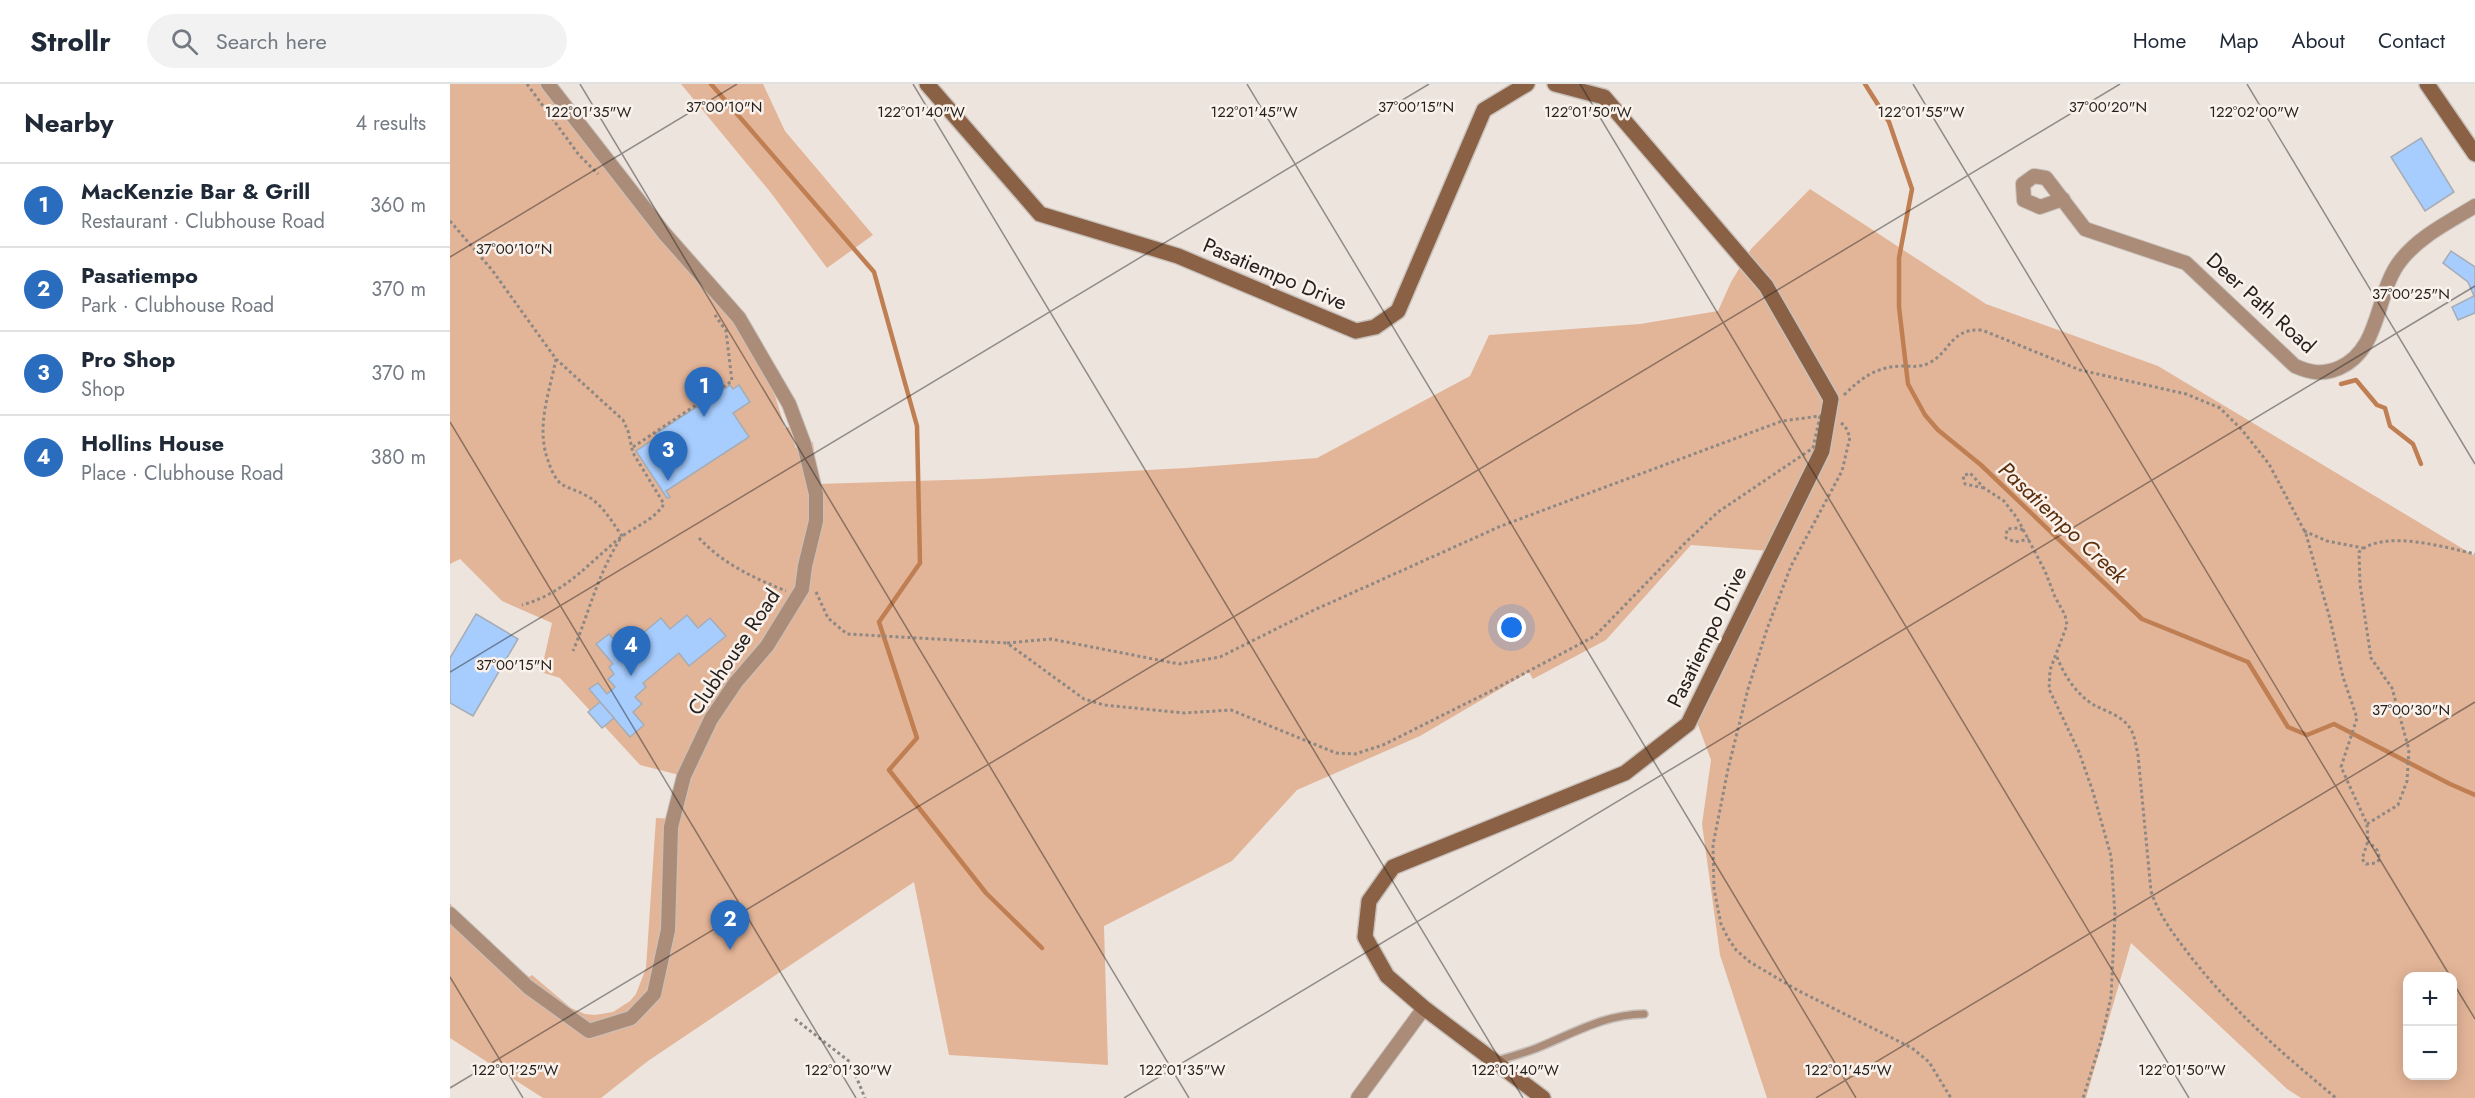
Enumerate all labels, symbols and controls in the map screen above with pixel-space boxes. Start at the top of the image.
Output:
search box [147,14,567,68]
text: Strollr [30,21,111,62]
icon: search [168,25,201,58]
text: Search here [216,25,327,57]
text: Home [2133,26,2186,56]
text: Map [2219,26,2259,56]
text: About [2292,26,2345,56]
text: Contact [2378,26,2445,56]
text: 37°00'10"N [686,96,762,118]
text: 37°00'15"N [1378,96,1454,118]
text: 37°00'20"N [2069,96,2147,118]
text: 122°01'35"W [545,101,631,123]
text: 122°01'40"W [877,101,965,123]
text: 122°01'45"W [1210,101,1298,123]
text: 122°01'50"W [1544,101,1632,123]
text: 122°01'55"W [1878,101,1965,123]
text: 122°02'00"W [2209,101,2299,123]
text: Nearby [24,104,113,142]
text: 4 results [355,109,426,138]
text: MacKenzie Bar & Grill [81,175,310,207]
text: 1 [38,191,49,220]
text: 360 m [370,191,426,220]
text: Restaurant · Clubhouse Road [81,207,325,236]
street label: Pasatiempo Drive [1198,230,1352,318]
text: 37°00'10"N [476,238,552,260]
street label: Deer Path Road [2200,246,2322,360]
text: Pasatiempo [81,259,198,291]
text: 2 [37,275,50,304]
text: 370 m [371,275,426,304]
text: 37°00'25"N [2372,283,2450,305]
text: Park · Clubhouse Road [81,291,274,320]
text: Pro Shop [81,343,175,375]
text: 3 [37,359,50,388]
text: 370 m [371,359,426,388]
pin: 1 [684,368,724,417]
text: Shop [81,375,125,404]
text: Hollins House [81,427,224,459]
pin: 3 [648,432,688,481]
text: 4 [37,443,50,472]
text: 380 m [371,443,426,472]
water label: Pasatiempo Creek [1991,454,2136,591]
text: Place · Clubhouse Road [81,459,284,488]
street label: Pasatiempo Drive [1660,561,1754,713]
street label: Clubhouse Road [681,583,787,721]
your location [1497,613,1526,642]
pin: 4 [612,626,651,676]
text: 37°00'15"N [476,654,552,676]
text: 37°00'30"N [2372,699,2450,721]
pin: 2 [710,900,750,950]
map controls [2403,972,2457,1080]
button: + [2403,972,2457,1026]
button: − [2403,1026,2457,1080]
text: 122°01'25"W [472,1059,559,1081]
text: 122°01'30"W [804,1059,892,1081]
text: 122°01'35"W [1139,1059,1225,1081]
text: 122°01'40"W [1471,1059,1559,1081]
text: 122°01'45"W [1804,1059,1892,1081]
text: 122°01'50"W [2138,1059,2226,1081]

